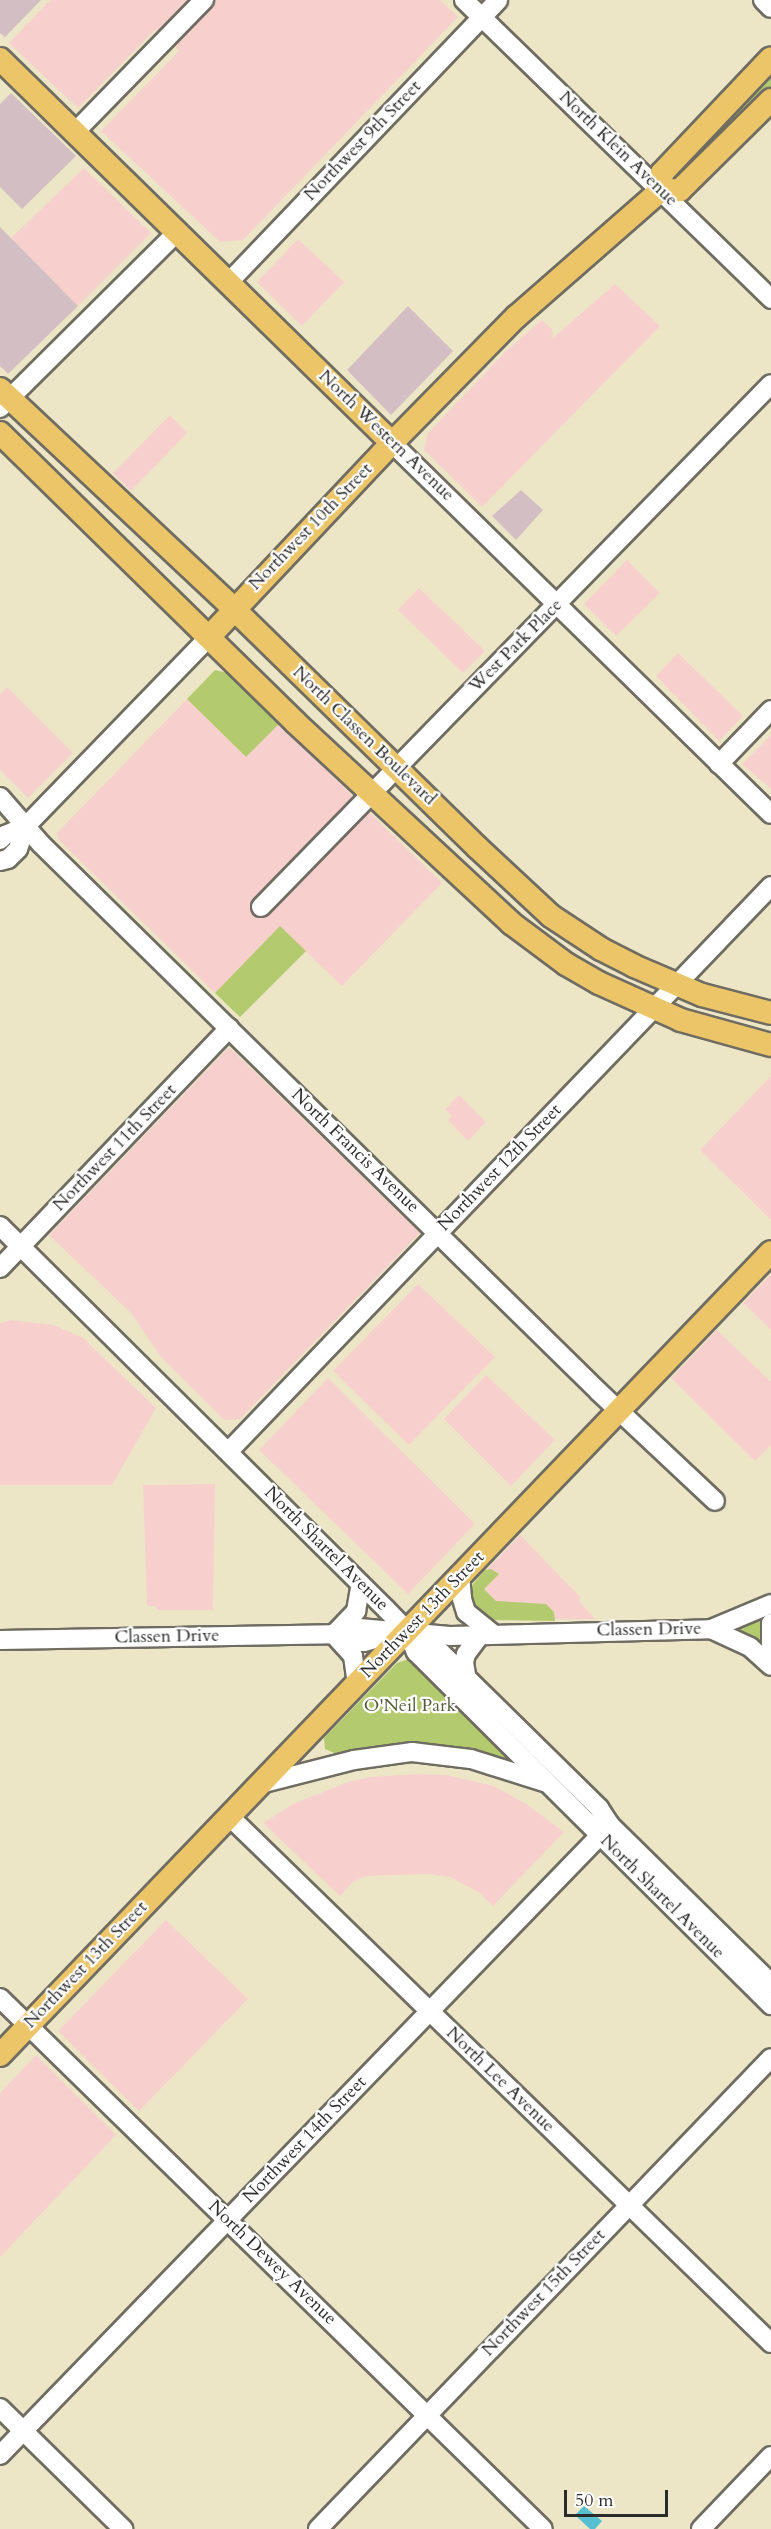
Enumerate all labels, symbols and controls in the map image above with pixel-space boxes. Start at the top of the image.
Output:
street label: Northwest 9th Street [300,76,426,206]
street label: North Klein Avenue [554,87,682,211]
street label: North Western Avenue [314,366,458,506]
street label: Northwest 10th Street [245,459,377,595]
street label: West Park Place [465,595,567,697]
street label: North Classen Boulevard [288,662,440,810]
street label: Northwest 11th Street [49,1080,181,1216]
street label: North Francis Avenue [287,1084,423,1218]
street label: Northwest 12th Street [434,1100,566,1236]
street label: North Shartel Avenue [259,1482,393,1616]
street label: Northwest 13th Street [357,1547,489,1683]
street label: Classen Drive [596,1618,702,1642]
street label: Classen Drive [114,1625,220,1649]
park label: O'Neil Park [364,1695,456,1717]
street label: North Shartel Avenue [595,1830,729,1964]
street label: Northwest 13th Street [20,1897,152,2033]
street label: North Lee Avenue [441,2023,559,2137]
street label: Northwest 14th Street [239,2072,371,2208]
street label: North Dewey Avenue [203,2196,341,2330]
street label: Northwest 15th Street [478,2225,610,2361]
scale bar [567,2478,670,2516]
text: 50 m [575,2488,614,2513]

